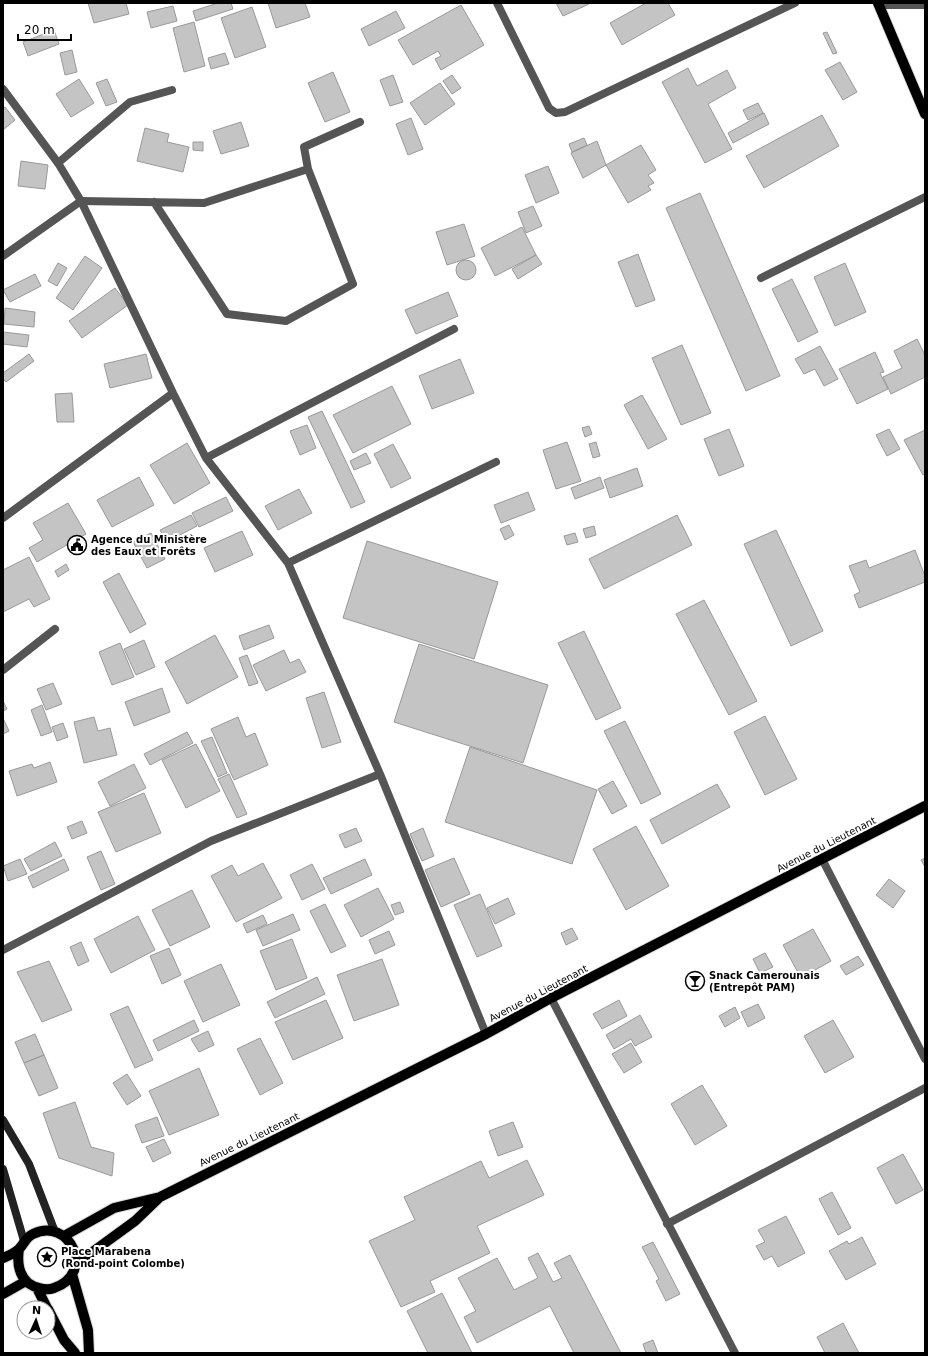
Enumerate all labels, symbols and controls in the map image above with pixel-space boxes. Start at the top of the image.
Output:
scale bar [18,16,71,42]
text: 20 m [24,23,55,37]
public building icon: Agence du Ministère des Eaux et Forêts [66,534,88,556]
place label: Agence du Ministère des Eaux et Forêts [91,534,207,557]
street label: Avenue du Lieutenant [775,815,878,874]
street label: Avenue du Lieutenant [487,963,589,1024]
bar icon: Snack Camerounais (Entrepôt PAM) [684,970,706,992]
place label: Snack Camerounais (Entrepôt PAM) [709,970,820,993]
street label: Avenue du Lieutenant [197,1110,301,1168]
place icon: Place Marabena (Rond-point Colombe) [36,1246,58,1268]
place label: Place Marabena (Rond-point Colombe) [61,1246,185,1269]
north arrow [16,1300,56,1340]
text: N [32,1304,41,1317]

